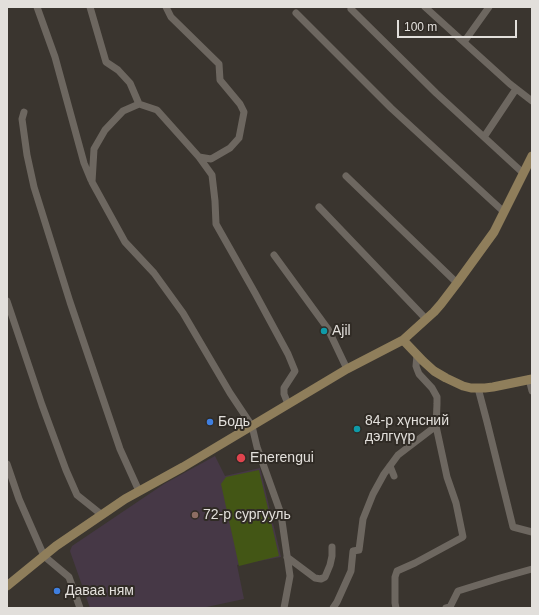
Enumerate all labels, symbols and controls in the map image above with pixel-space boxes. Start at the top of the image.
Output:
scale bar [399,12,519,38]
text: 100 m [404,20,437,34]
place label: Ajil [332,323,351,339]
marker: Ajil [319,326,329,336]
place label: 84-р хүнсний дэлгүүр [365,413,449,446]
place label: Бодь [218,414,250,430]
marker: Бодь [205,417,215,427]
marker: 84-р хүнсний дэлгүүр [352,424,362,434]
place label: Enerengui [250,450,314,466]
marker: Enerengui [235,452,247,464]
place label: 72-р сургууль [203,507,291,523]
marker: 72-р сургууль [190,510,200,520]
place label: Даваа ням [65,583,134,599]
marker: Даваа ням [52,586,62,596]

